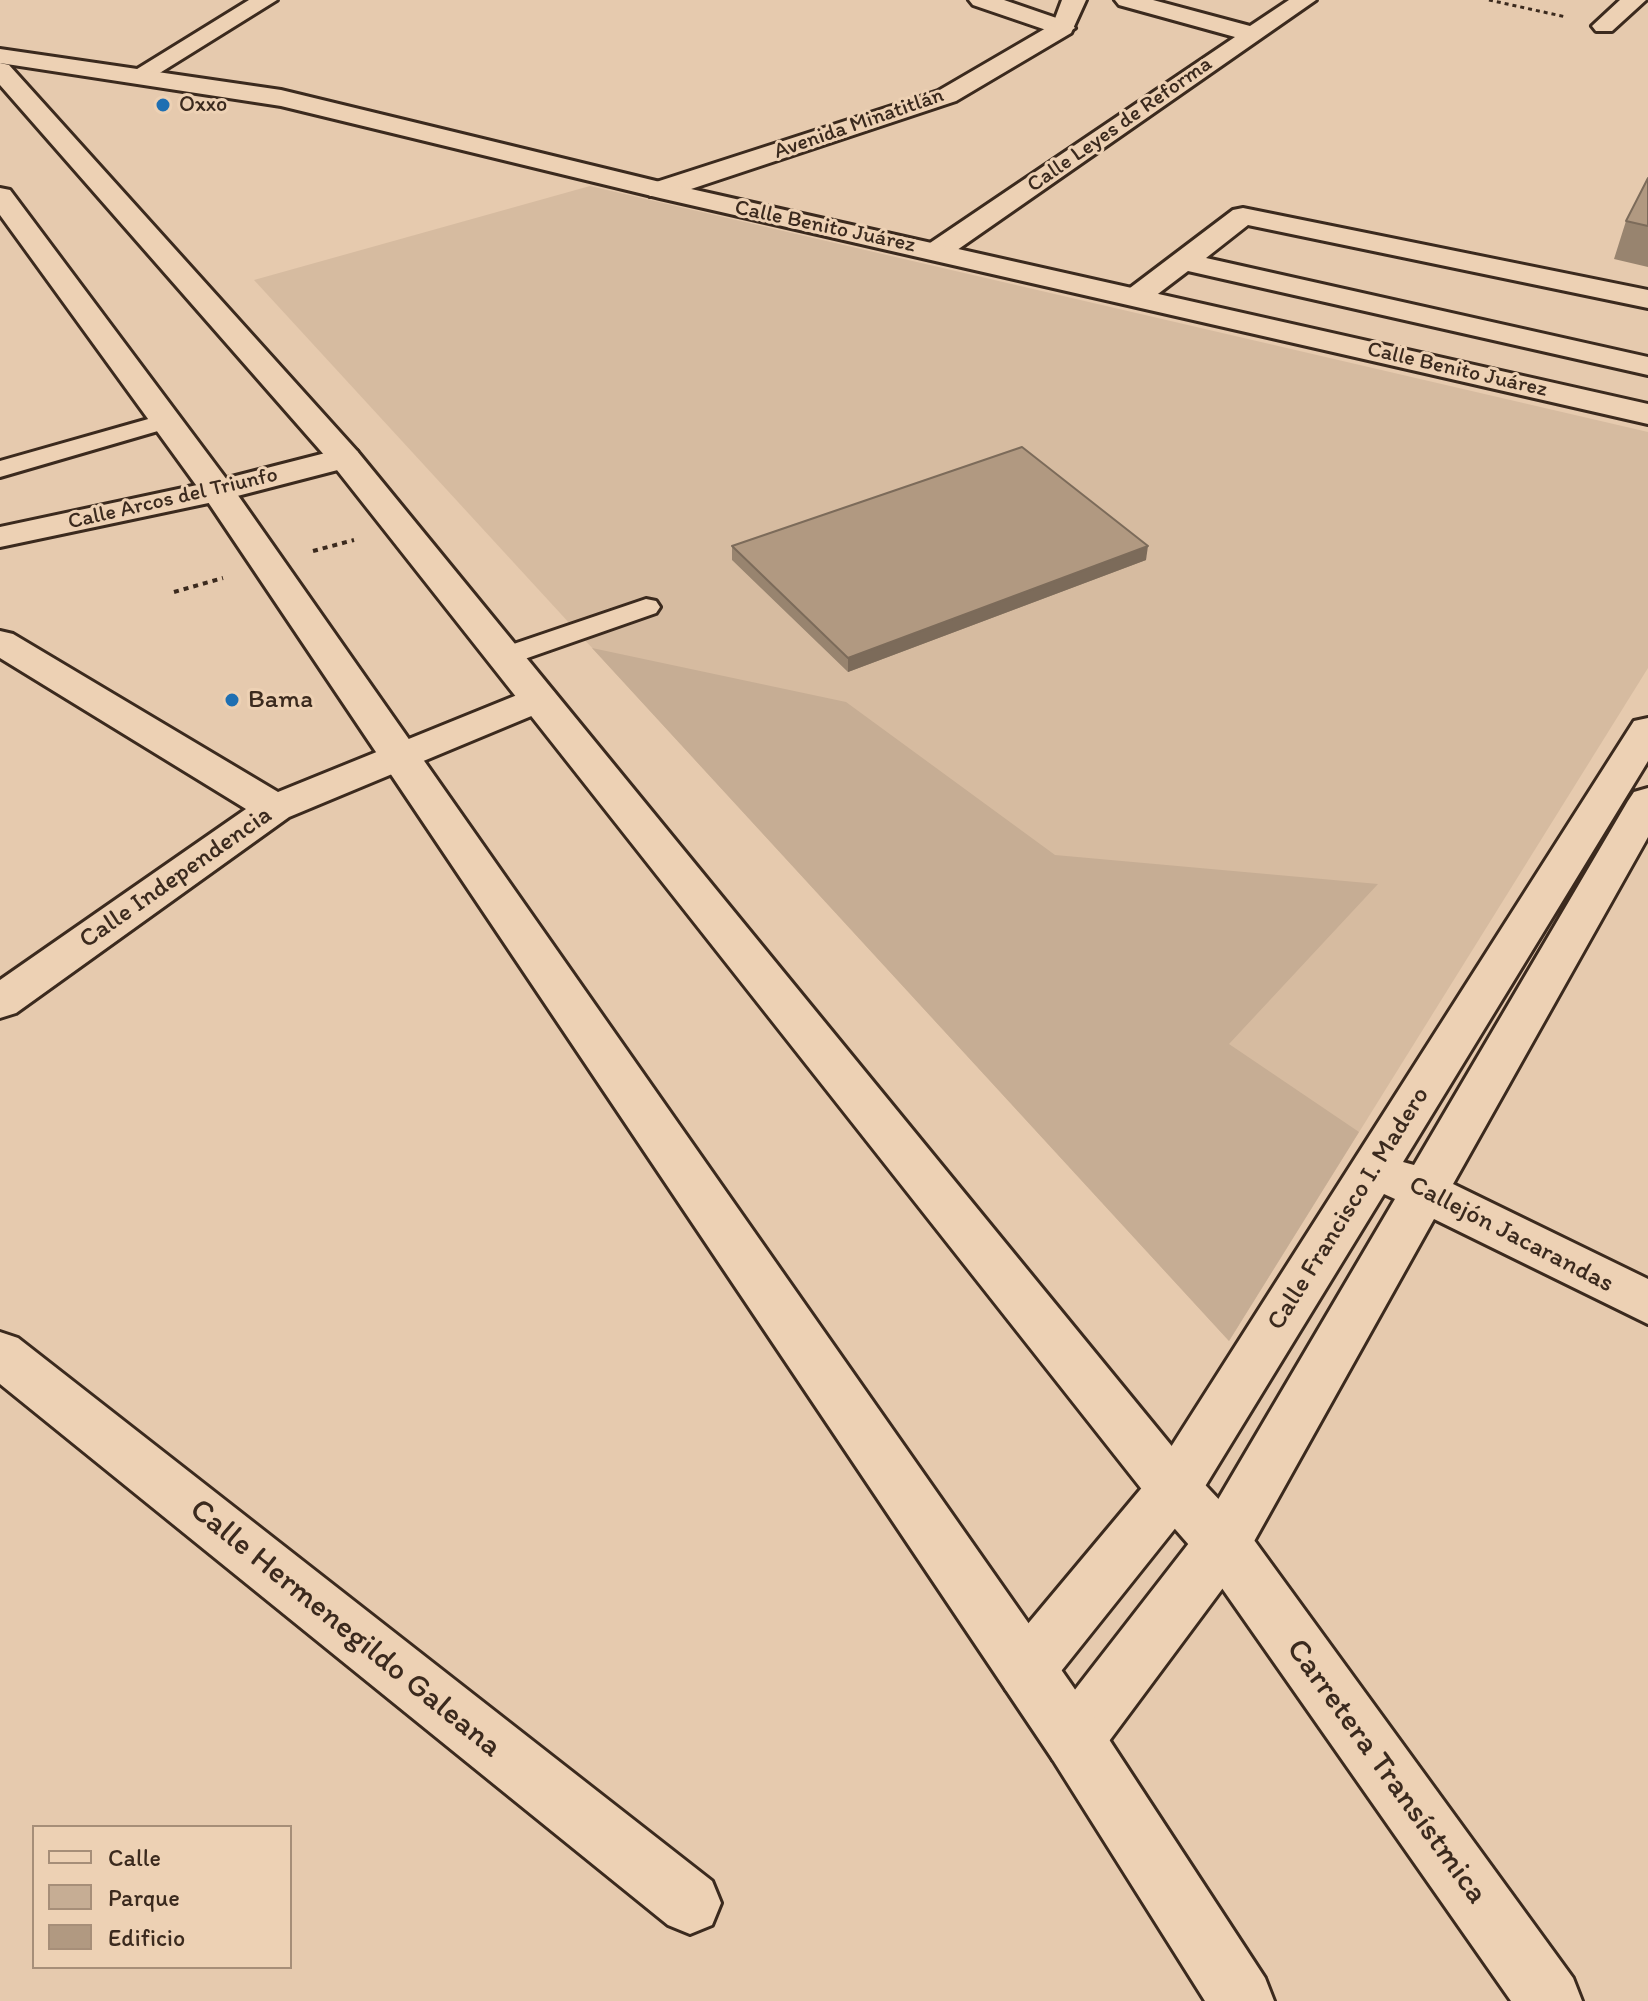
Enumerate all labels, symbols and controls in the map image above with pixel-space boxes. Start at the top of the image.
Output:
street label: Calle Leyes de Reforma [1023,51,1217,199]
street label: Avenida Minatitlán [771,83,947,165]
place label: Oxxo [179,92,227,118]
marker: Oxxo [154,96,172,114]
street label: Calle Benito Juárez [732,195,918,259]
street label: Calle Benito Juárez [1364,336,1550,404]
street label: Calle Arcos del Triunfo [66,462,280,536]
place label: Bama [248,684,313,716]
marker: Bama [223,691,241,709]
street label: Calle Independencia [74,800,278,956]
street label: Calle Francisco I. Madero [1261,1082,1437,1336]
street label: Callejón Jacarandas [1403,1170,1619,1300]
street label: Calle Hermenegildo Galeana [181,1491,509,1767]
street label: Carretera Transístmica [1277,1632,1495,1912]
legend [32,1825,292,1969]
text: Calle [108,1843,161,1872]
text: Parque [108,1883,180,1912]
text: Edificio [108,1923,185,1952]

